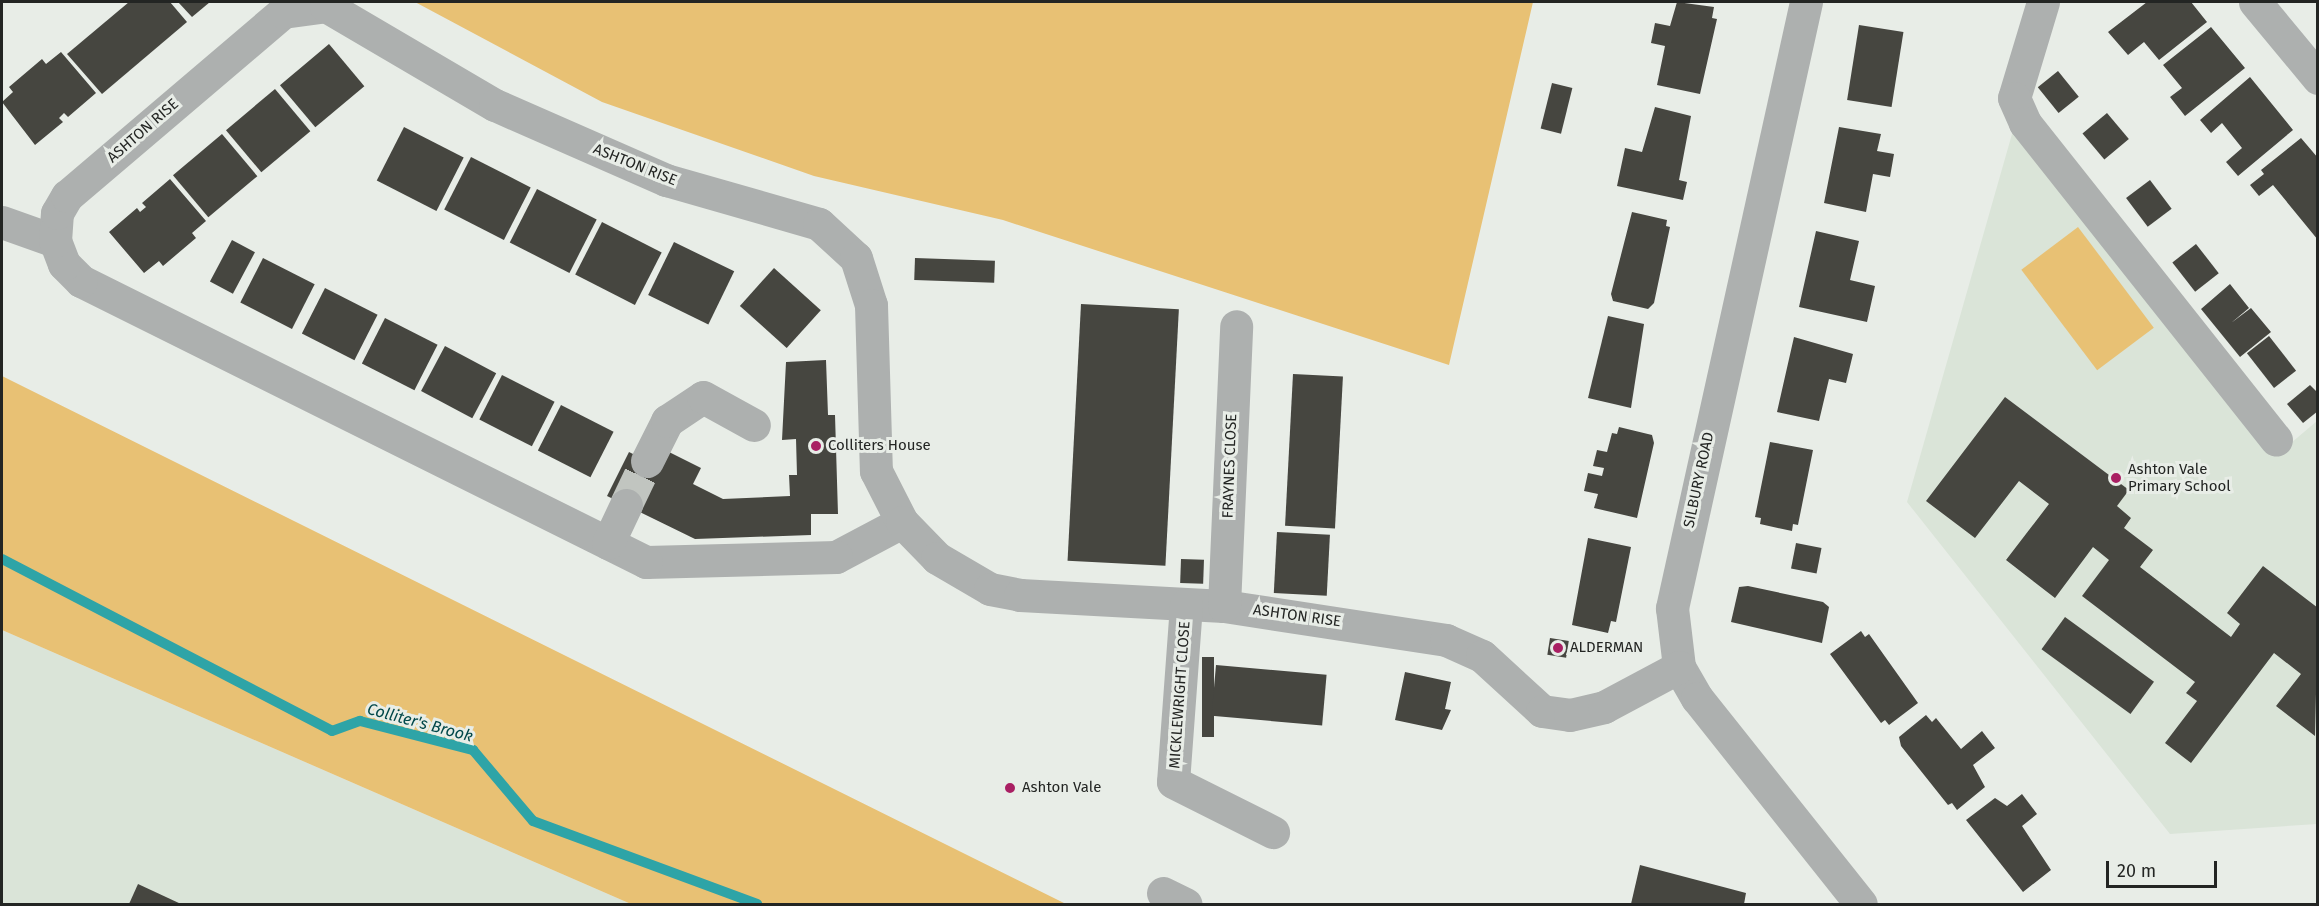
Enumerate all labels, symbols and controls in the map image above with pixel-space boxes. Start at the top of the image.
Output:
street label: ASHTON RISE [104,95,182,167]
street label: ASHTON RISE [591,140,679,190]
street label: FRAYNES CLOSE [1219,413,1241,519]
street label: SILBURY ROAD [1680,430,1718,530]
place label: Colliters House [828,437,931,455]
marker: Colliters House [809,439,823,453]
place label: Ashton Vale Primary School [2128,460,2231,495]
marker: Ashton Vale Primary School [2109,471,2123,485]
street label: ASHTON RISE [1252,601,1342,631]
street label: MICKLEWRIGHT CLOSE [1166,621,1194,769]
place label: ALDERMAN [1570,639,1643,657]
marker: ALDERMAN [1551,641,1565,655]
water label: Colliter's Brook [365,700,475,746]
place label: Ashton Vale [1022,779,1101,797]
marker: Ashton Vale [1003,781,1017,795]
scale bar [2109,849,2220,887]
text: 20 m [2117,860,2156,882]

